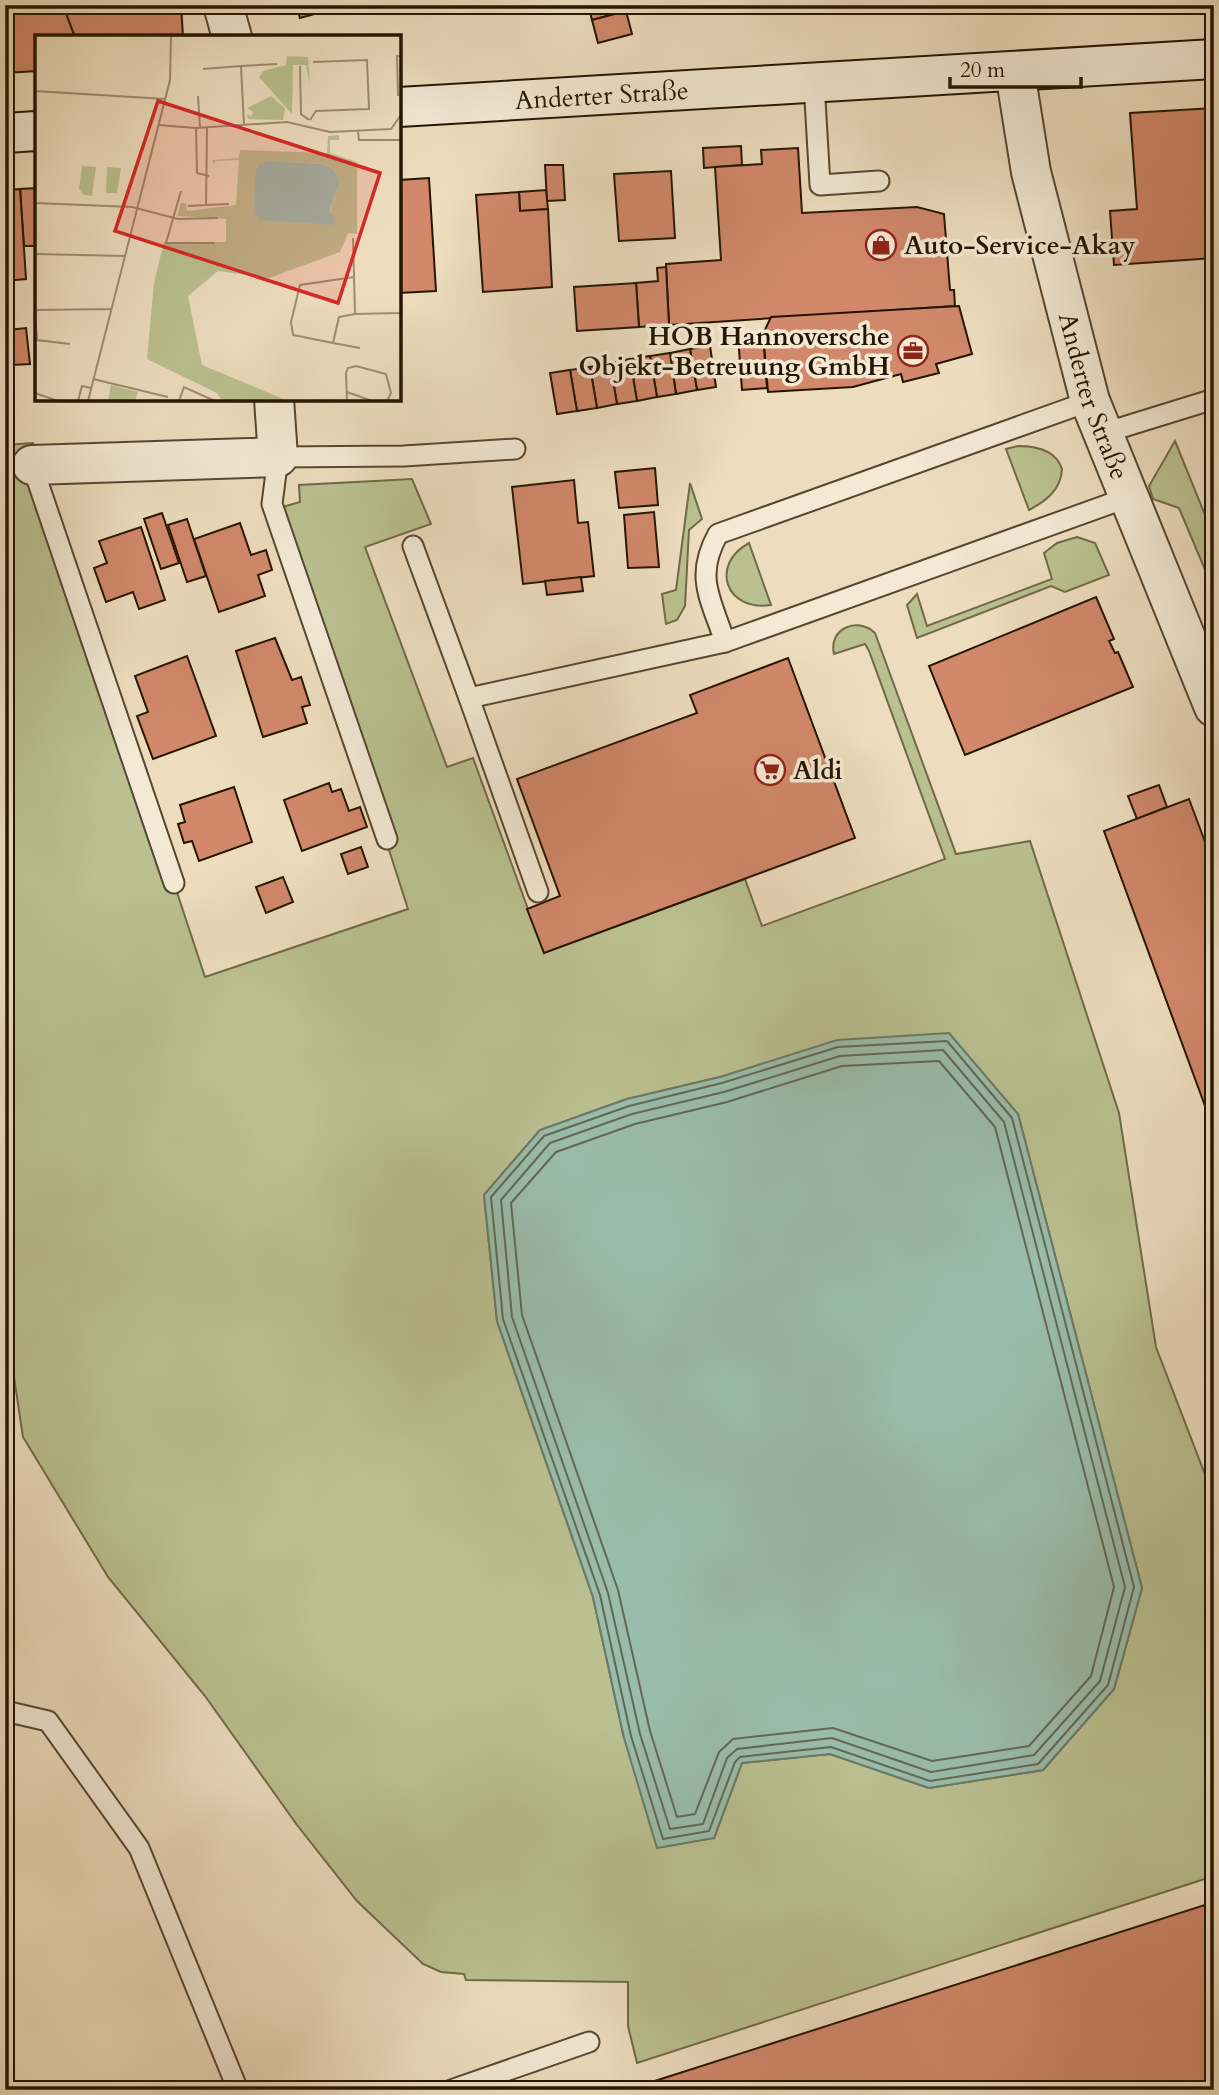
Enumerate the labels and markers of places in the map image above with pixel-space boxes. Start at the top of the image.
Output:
shop icon: Auto-Service-Akay [864,228,898,262]
place label: Auto-Service-Akay [904,228,1136,263]
place label: HOB Hannoversche Objekt-Betreuung GmbH [578,319,890,384]
office icon: HOB Hannoversche Objekt-Betreuung GmbH [896,334,930,368]
supermarket icon: Aldi [753,753,787,787]
place label: Aldi [793,753,843,788]

